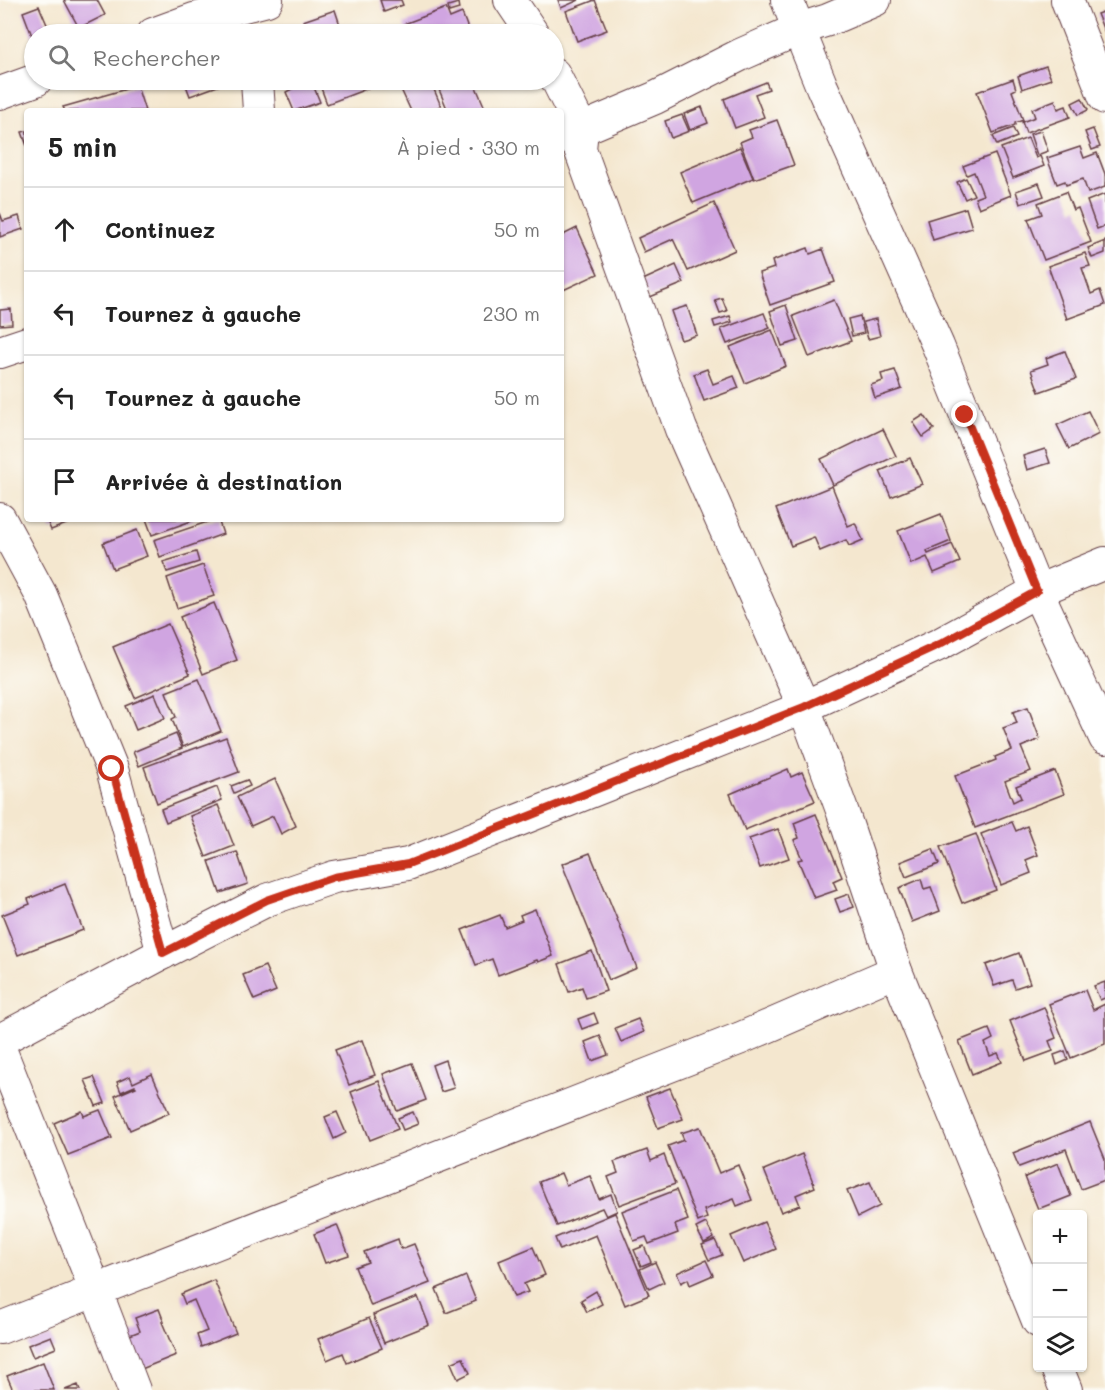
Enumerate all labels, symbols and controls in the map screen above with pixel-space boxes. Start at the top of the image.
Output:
search box [24,24,564,90]
icon: search [45,41,78,74]
text: Rechercher [93,43,221,72]
text: 5 min [48,130,117,164]
text: À pied · 330 m [397,134,540,160]
icon: ahead [48,213,81,246]
text: Continuez [105,215,215,244]
text: 50 m [494,216,540,242]
icon: left [48,297,81,330]
text: Tournez à gauche [105,299,301,328]
text: 230 m [482,300,540,326]
icon: left [48,381,81,414]
text: Tournez à gauche [105,383,301,412]
text: 50 m [494,384,540,410]
route end [951,401,977,427]
icon: arrive [48,465,81,498]
text: Arrivée à destination [105,467,342,496]
route start [98,755,124,781]
map controls [1033,1210,1087,1372]
button: + [1033,1210,1087,1264]
button: − [1033,1264,1087,1318]
button: layers [1033,1318,1087,1372]

